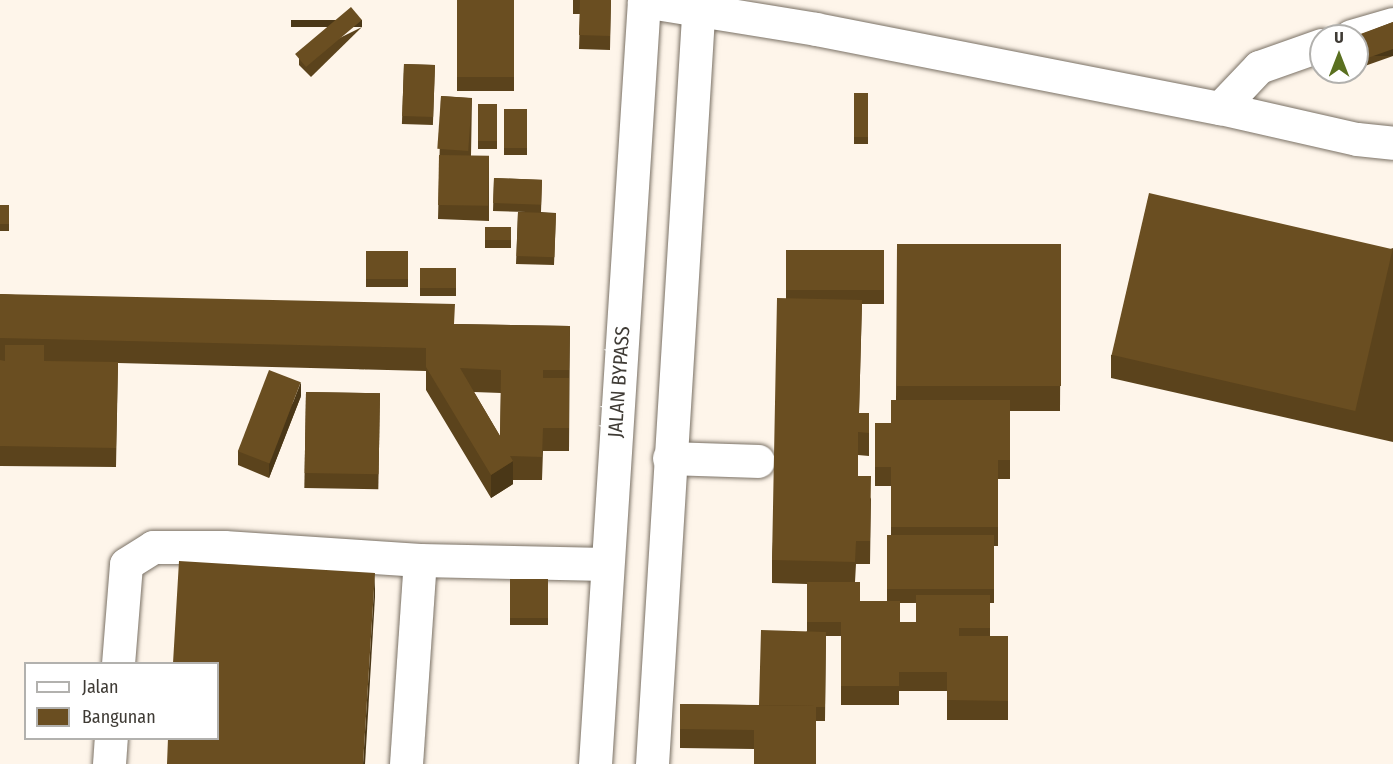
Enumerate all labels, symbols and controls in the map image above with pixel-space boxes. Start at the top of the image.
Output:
north arrow [1309,24,1369,84]
text: U [1334,28,1344,47]
street label: JALAN BYPASS [603,325,635,439]
legend [24,662,219,740]
text: Jalan [82,676,119,698]
text: Bangunan [82,706,156,728]

